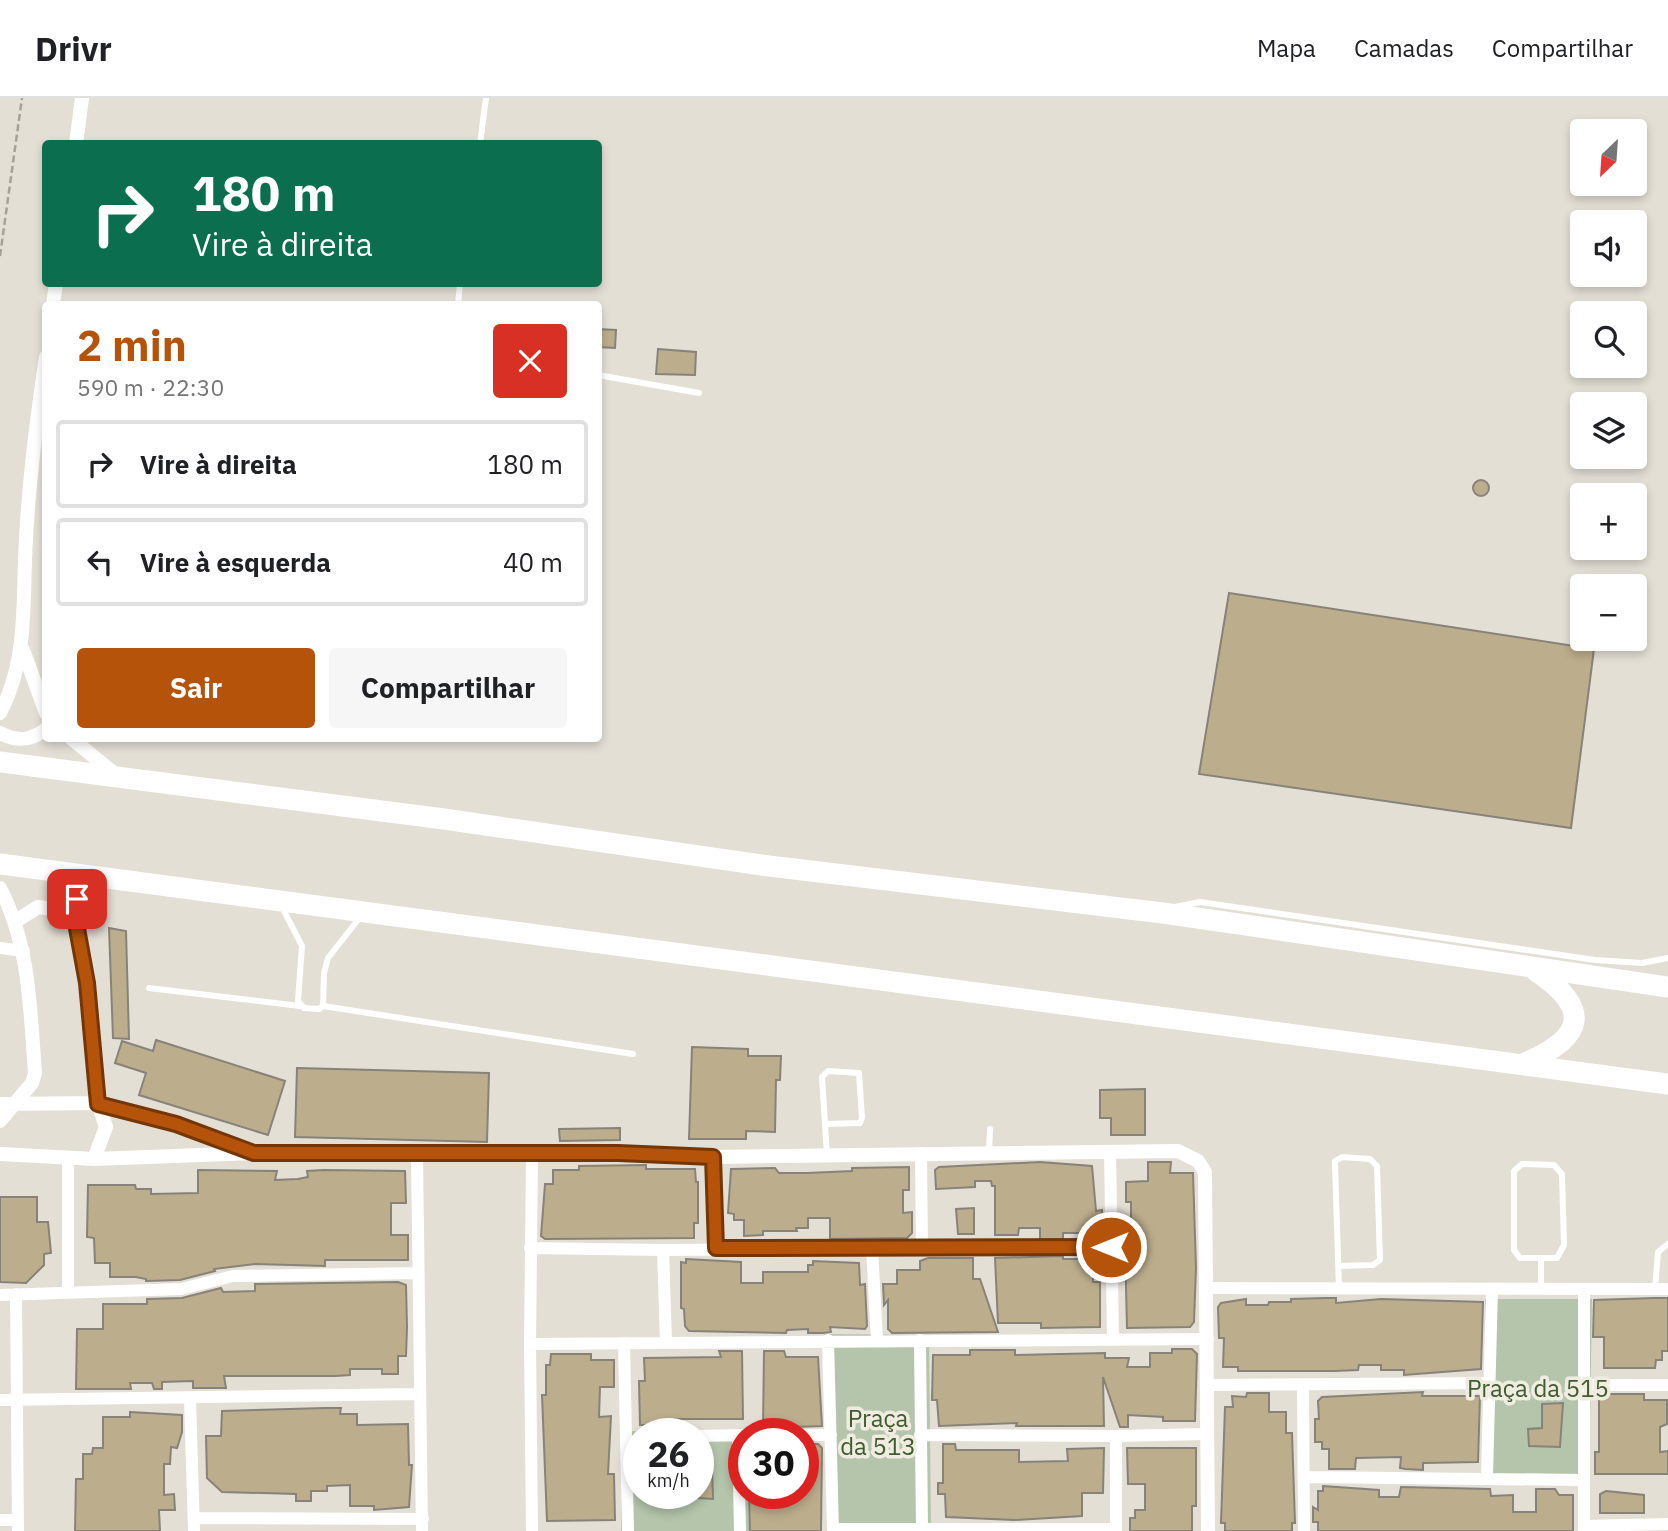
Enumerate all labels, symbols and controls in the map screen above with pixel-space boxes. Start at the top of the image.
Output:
text: Drivr [35,27,112,70]
text: Mapa [1257,32,1316,64]
text: Camadas [1354,32,1454,64]
text: Compartilhar [1492,32,1633,64]
north arrow [1570,119,1647,196]
map controls [1570,119,1647,651]
text: 180 m [192,161,336,224]
icon: right [77,168,168,259]
button: sound [1570,210,1647,287]
text: Vire à direita [192,223,373,265]
button: search [1570,301,1647,378]
text: 2 min [77,318,187,373]
button: close [493,324,567,398]
text: 590 m · 22:30 [77,372,224,402]
button: layers [1570,392,1647,469]
icon: right [81,445,119,483]
text: Vire à direita [140,447,297,481]
text: 180 m [487,447,563,481]
button: + [1570,483,1647,560]
icon: left [81,543,119,581]
text: Vire à esquerda [140,545,331,579]
text: 40 m [503,545,563,579]
button: − [1570,574,1647,651]
button: Sair [77,648,315,728]
button: Compartilhar [329,648,567,728]
pin [47,869,107,929]
icon: arrive [58,880,96,918]
position arrow [1074,1210,1148,1284]
park label: Praça da 515 [1467,1372,1609,1404]
park label: Praça da 513 [840,1402,916,1462]
speed limit sign: 30 [728,1418,819,1509]
text: 26 [647,1431,690,1477]
text: km/h [647,1469,690,1492]

